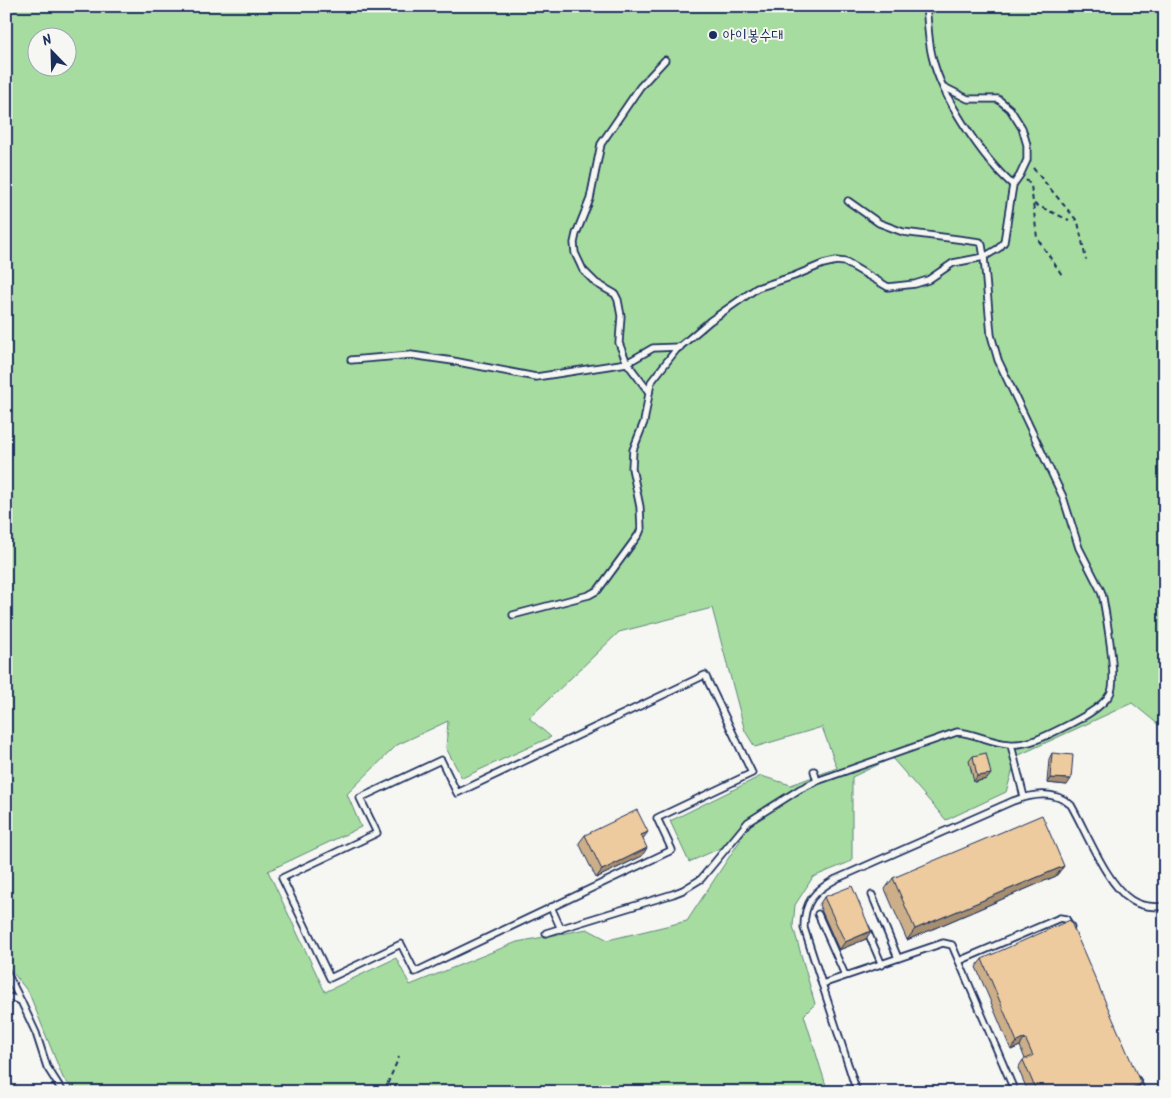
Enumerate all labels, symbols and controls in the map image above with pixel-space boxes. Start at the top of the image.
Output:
place label: 아이봉수대 [723,24,783,48]
north arrow [28,28,78,78]
text: N [39,29,56,53]
marker: 아이봉수대 [707,29,719,41]

